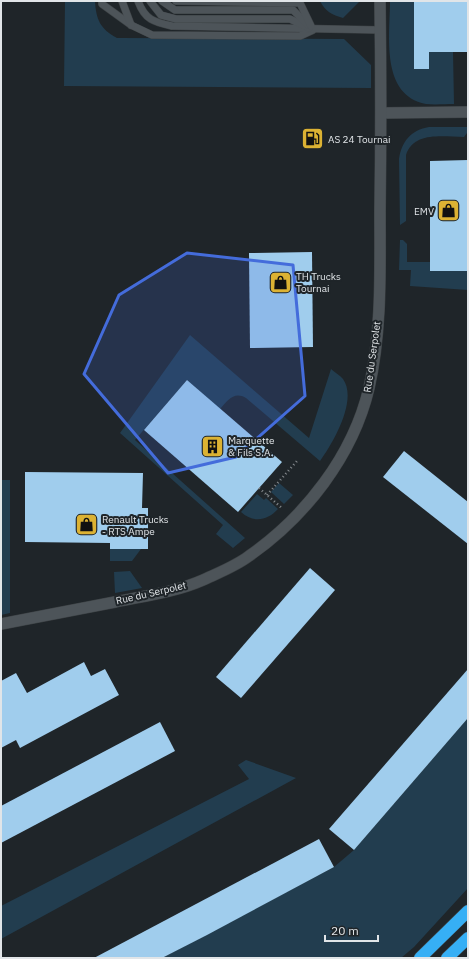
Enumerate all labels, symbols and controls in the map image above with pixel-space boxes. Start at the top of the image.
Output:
fuel station icon: AS 24 Tournai [300,126,326,152]
place label: AS 24 Tournai [328,133,390,146]
shop icon: EMV [436,198,462,224]
place label: EMV [414,205,434,218]
shop icon: TH Trucks Tournai [268,269,294,295]
place label: TH Trucks Tournai [296,270,341,295]
street label: Rue du Serpolet [361,320,384,393]
building icon: Marquette & Fils S.A. [200,433,226,459]
place label: Marquette & Fils S.A. [228,434,275,459]
shop icon: Renault Trucks - RTS Ampe [73,512,99,538]
place label: Renault Trucks - RTS Ampe [102,513,169,538]
street label: Rue du Serpolet [115,578,188,607]
scale bar [325,917,378,943]
text: 20 m [331,923,359,938]

